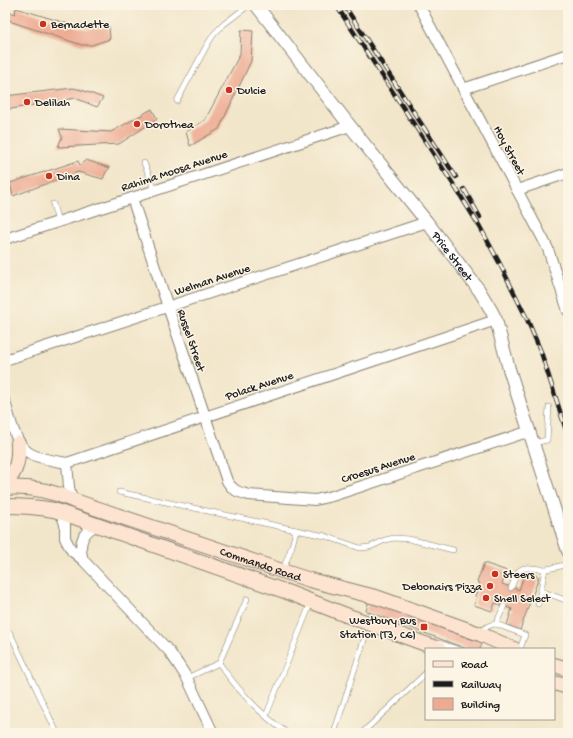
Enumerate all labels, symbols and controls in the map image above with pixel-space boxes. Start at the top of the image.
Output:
marker: Bernadette [38,19,48,29]
place label: Bernadette [50,19,110,33]
marker: Dulcie [224,85,234,95]
place label: Dulcie [236,85,267,99]
marker: Delilah [22,97,32,107]
place label: Delilah [34,97,71,111]
marker: Dorothea [132,119,142,129]
place label: Dorothea [144,119,194,133]
street label: Hoy Street [489,124,528,179]
street label: Rahima Moosa Avenue [120,148,230,196]
marker: Dina [44,171,54,181]
place label: Dina [56,171,80,185]
street label: Price Street [427,229,475,286]
street label: Welman Avenue [173,262,253,300]
street label: Russel Street [173,308,208,374]
street label: Polack Avenue [223,369,296,405]
street label: Croesus Avenue [340,450,418,487]
street label: Commando Road [218,546,303,586]
marker: Steers [490,569,500,579]
place label: Steers [503,569,535,583]
place label: Debonairs Pizza [401,581,482,595]
marker: Debonairs Pizza [485,581,495,591]
marker: Shell Select [481,593,491,603]
place label: Shell Select [494,593,551,607]
place label: Westbury Bus Station (T3, C6) [340,615,417,643]
marker: Westbury Bus Station (T3, C6) [419,622,429,632]
legend [425,648,555,720]
text: Road [461,659,488,673]
text: Railway [461,679,501,693]
text: Building [460,699,500,713]

